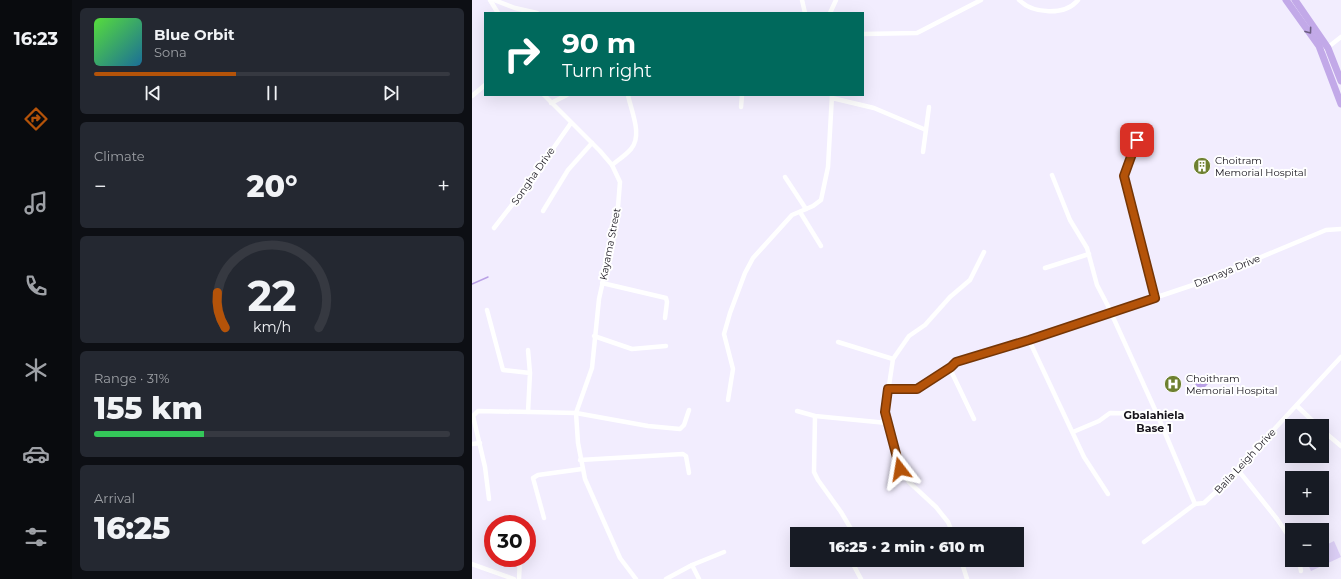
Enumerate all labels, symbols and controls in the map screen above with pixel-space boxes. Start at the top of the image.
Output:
text: Blue Orbit [154,25,234,44]
text: 90 m [562,26,636,60]
one-way arrow [1304,27,1312,34]
text: 16:23 [14,28,58,50]
icon: right [496,28,548,80]
text: Sona [154,44,187,60]
text: Turn right [562,60,652,82]
icon: previous [142,82,164,104]
icon: pause [261,82,283,104]
icon: next [380,82,402,104]
icon: directions [22,105,50,133]
pin [1120,123,1154,157]
icon: arrive [1126,129,1148,151]
street label: Songha Drive [508,145,558,207]
text: Climate [94,148,145,164]
place label: Choitram Memorial Hospital [1215,154,1306,179]
building icon: Choitram Memorial Hospital [1192,156,1212,176]
text: 20° [246,168,298,205]
text: − [94,173,107,200]
text: + [437,173,450,200]
icon: music [22,189,50,217]
street label: Kayama Street [597,207,623,281]
street label: Damaya Drive [1192,252,1262,290]
text: 22 [247,270,297,320]
icon: phone [22,272,50,300]
text: km/h [253,317,291,335]
icon: climate [22,356,50,384]
text: Range · 31% [94,370,169,386]
place label: Choithram Memorial Hospital [1186,372,1277,397]
hospital icon: Choithram Memorial Hospital [1163,374,1183,394]
text: 155 km [94,390,203,427]
district label: Gbalahiela Base 1 [1124,408,1185,435]
map controls [1285,419,1329,567]
button: search [1285,419,1329,463]
street label: Baila Leigh Drive [1211,426,1279,496]
icon: car [22,440,50,468]
position arrow [879,448,921,490]
button: + [1285,471,1329,515]
text: Arrival [94,490,135,506]
text: 16:25 [94,510,170,547]
speed limit sign: 30 [484,515,536,567]
icon: filters [22,523,50,551]
button: − [1285,523,1329,567]
text: 16:25 · 2 min · 610 m [829,537,985,556]

